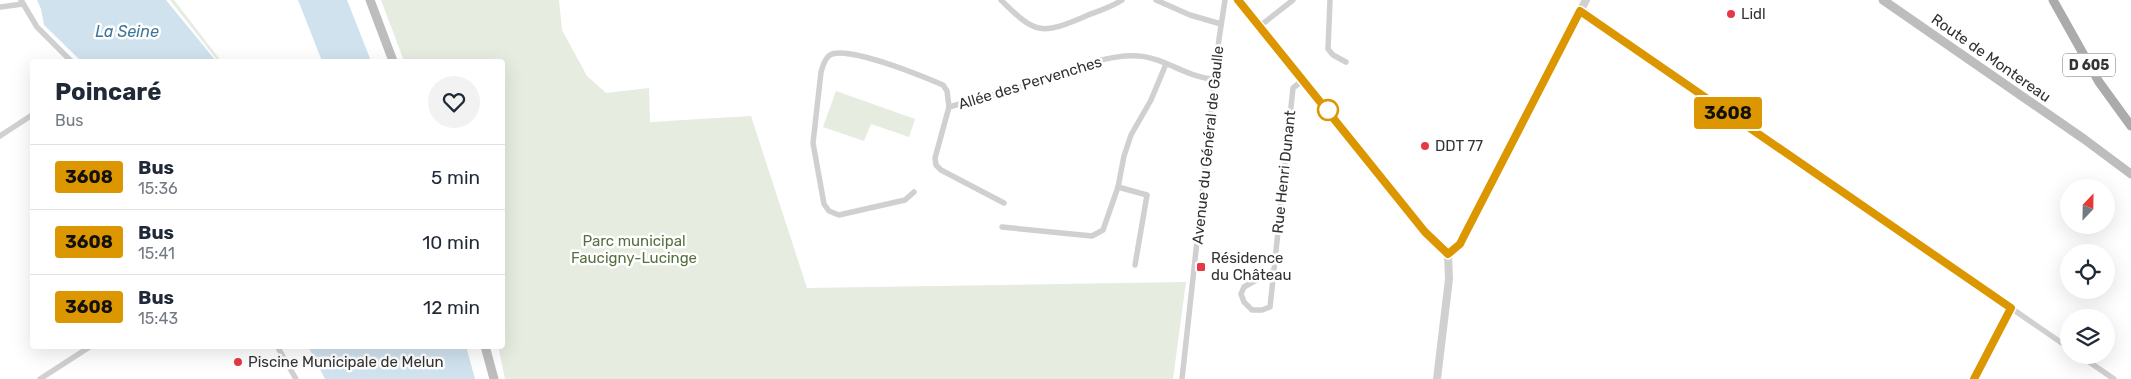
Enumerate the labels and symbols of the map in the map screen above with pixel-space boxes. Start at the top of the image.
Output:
place label: Lidl [1741,5,1766,23]
marker: Lidl [1725,8,1737,20]
street label: Route de Montereau [1928,10,2054,106]
water label: La Seine [95,22,159,41]
street label: Avenue du Général de Gaulle [1189,45,1227,245]
street label: Allée des Pervenches [956,52,1104,113]
road number: D 605 [2063,54,2115,76]
line badge: 3608 [1693,97,1763,129]
unlabelled marker [1317,99,1339,121]
street label: Rue Henri Dunant [1269,109,1299,234]
place label: DDT 77 [1435,137,1483,155]
marker: DDT 77 [1419,140,1431,152]
north arrow [2060,179,2115,234]
park label: Parc municipal Faucigny-Lucinge [571,232,697,267]
place label: Résidence du Château [1211,249,1292,284]
marker: Résidence du Château [1195,261,1207,273]
place label: Piscine Municipale de Melun [248,353,444,371]
marker: Piscine Municipale de Melun [232,356,244,368]

